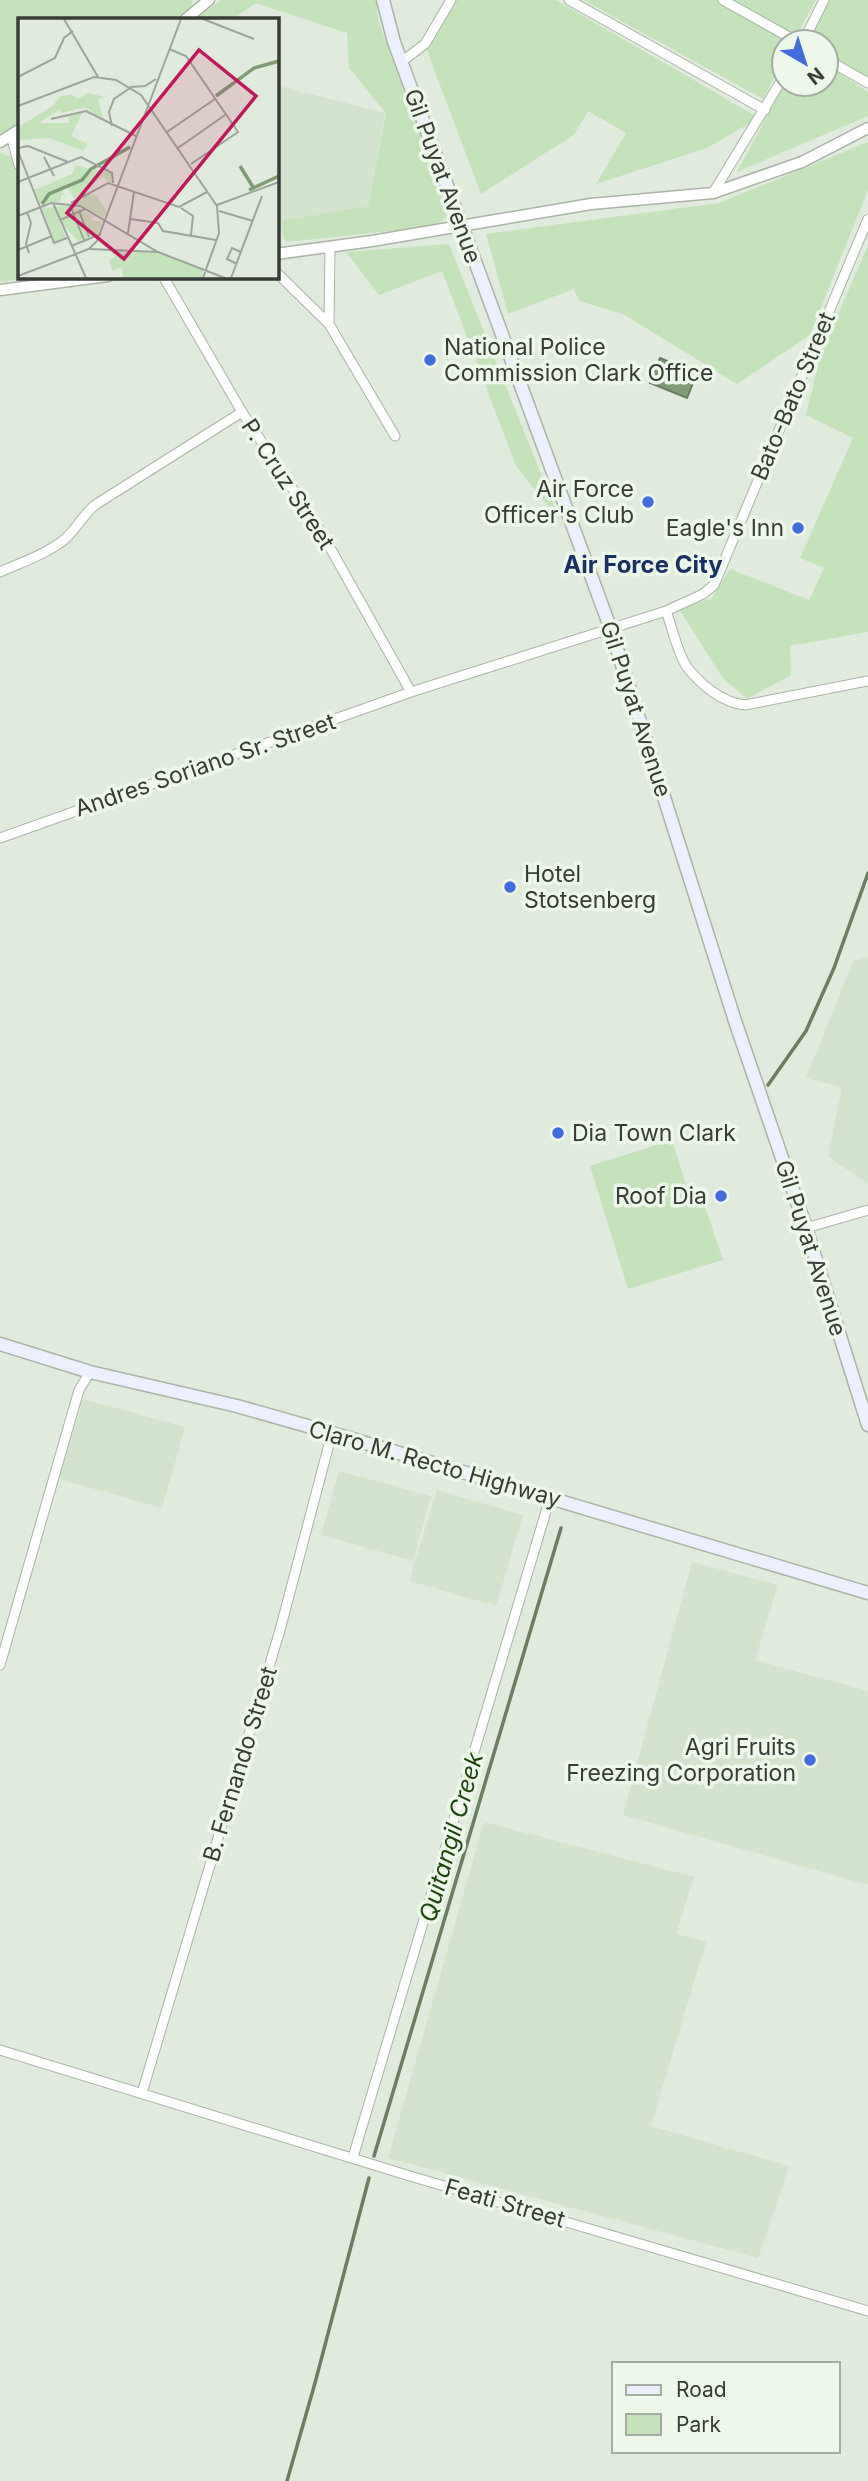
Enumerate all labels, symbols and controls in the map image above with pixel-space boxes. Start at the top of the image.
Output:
inset map [18,18,278,278]
north arrow [770,28,840,98]
text: N [803,62,828,89]
street label: Gil Puyat Avenue [398,85,488,267]
street label: Bato-Bato Street [745,307,841,484]
place label: National Police Commission Clark Office [444,333,713,387]
marker: National Police Commission Clark Office [422,352,438,368]
street label: P. Cruz Street [235,413,341,555]
place label: Air Force Officer's Club [484,475,634,529]
marker: Air Force Officer's Club [640,494,656,510]
place label: Eagle's Inn [666,514,784,542]
marker: Eagle's Inn [790,520,806,536]
district label: Air Force City [563,550,723,579]
street label: Gil Puyat Avenue [594,617,678,801]
street label: Andres Soriano Sr. Street [71,707,339,823]
place label: Hotel Stotsenberg [524,860,656,914]
marker: Hotel Stotsenberg [502,879,518,895]
place label: Dia Town Clark [572,1119,736,1147]
marker: Dia Town Clark [550,1125,566,1141]
street label: Gil Puyat Avenue [769,1156,853,1340]
place label: Roof Dia [615,1182,707,1210]
marker: Roof Dia [713,1188,729,1204]
street label: Claro M. Recto Highway [306,1415,564,1513]
street label: B. Fernando Street [197,1663,283,1865]
place label: Agri Fruits Freezing Corporation [566,1733,796,1787]
water label: Quitangil Creek [413,1748,489,1925]
marker: Agri Fruits Freezing Corporation [802,1752,818,1768]
street label: Feati Street [442,2172,569,2234]
legend [612,2362,840,2453]
text: Road [676,2377,727,2402]
text: Park [676,2412,721,2437]

